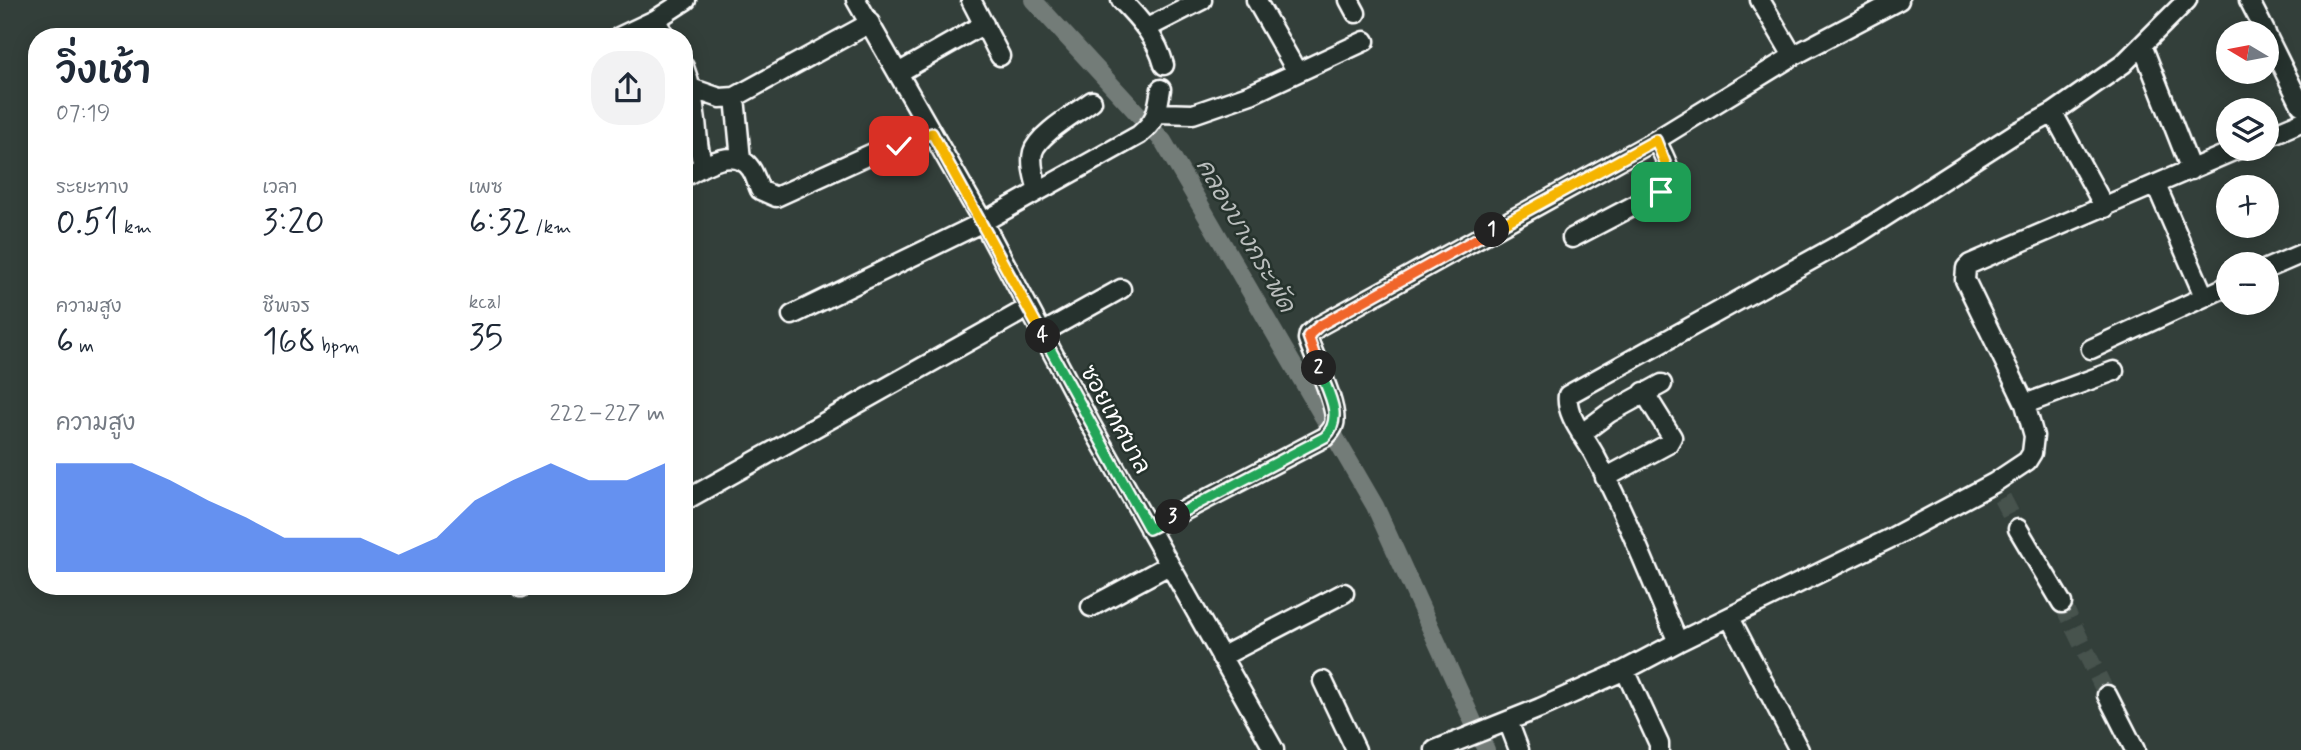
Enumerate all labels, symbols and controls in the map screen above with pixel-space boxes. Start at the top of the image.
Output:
north arrow [2216,21,2278,84]
map controls [2216,21,2279,315]
text: วิ่งเช้า [56,48,151,97]
button: share [591,51,665,125]
button: layers [2216,98,2279,161]
text: 07:19 [56,99,111,129]
pin [869,116,929,176]
icon: check [880,127,918,165]
water label: คลองบางกระพัด [1188,153,1302,320]
pin [1631,162,1691,222]
icon: arrive [1642,173,1680,211]
text: ระยะทาง [56,175,129,200]
text: เวลา [262,175,297,200]
text: เพซ [469,175,503,200]
button: + [2216,175,2279,238]
text: 0.51 [56,200,119,246]
text: 3:20 [262,200,325,246]
text: 6:32 [469,200,530,246]
pin: 1 [1474,212,1510,247]
text: km [119,215,152,240]
text: /km [530,215,571,240]
text: 1 [1487,217,1496,242]
button: − [2216,252,2279,315]
text: kcal [469,290,501,315]
text: ความสูง [56,294,122,319]
text: ชีพจร [262,294,310,319]
text: 35 [469,315,503,361]
pin: 4 [1026,318,1060,354]
text: 6 [56,319,74,365]
text: 168 [262,319,316,365]
text: 4 [1037,323,1048,348]
text: m [74,334,94,359]
text: bpm [316,334,360,359]
pin: 2 [1302,350,1336,386]
text: 2 [1314,355,1323,380]
street label: ซอยเทศบาล [1072,360,1156,480]
text: 222–227 m [549,399,665,429]
text: ความสูง [56,409,135,439]
pin: 3 [1156,500,1190,534]
text: 3 [1168,504,1177,529]

